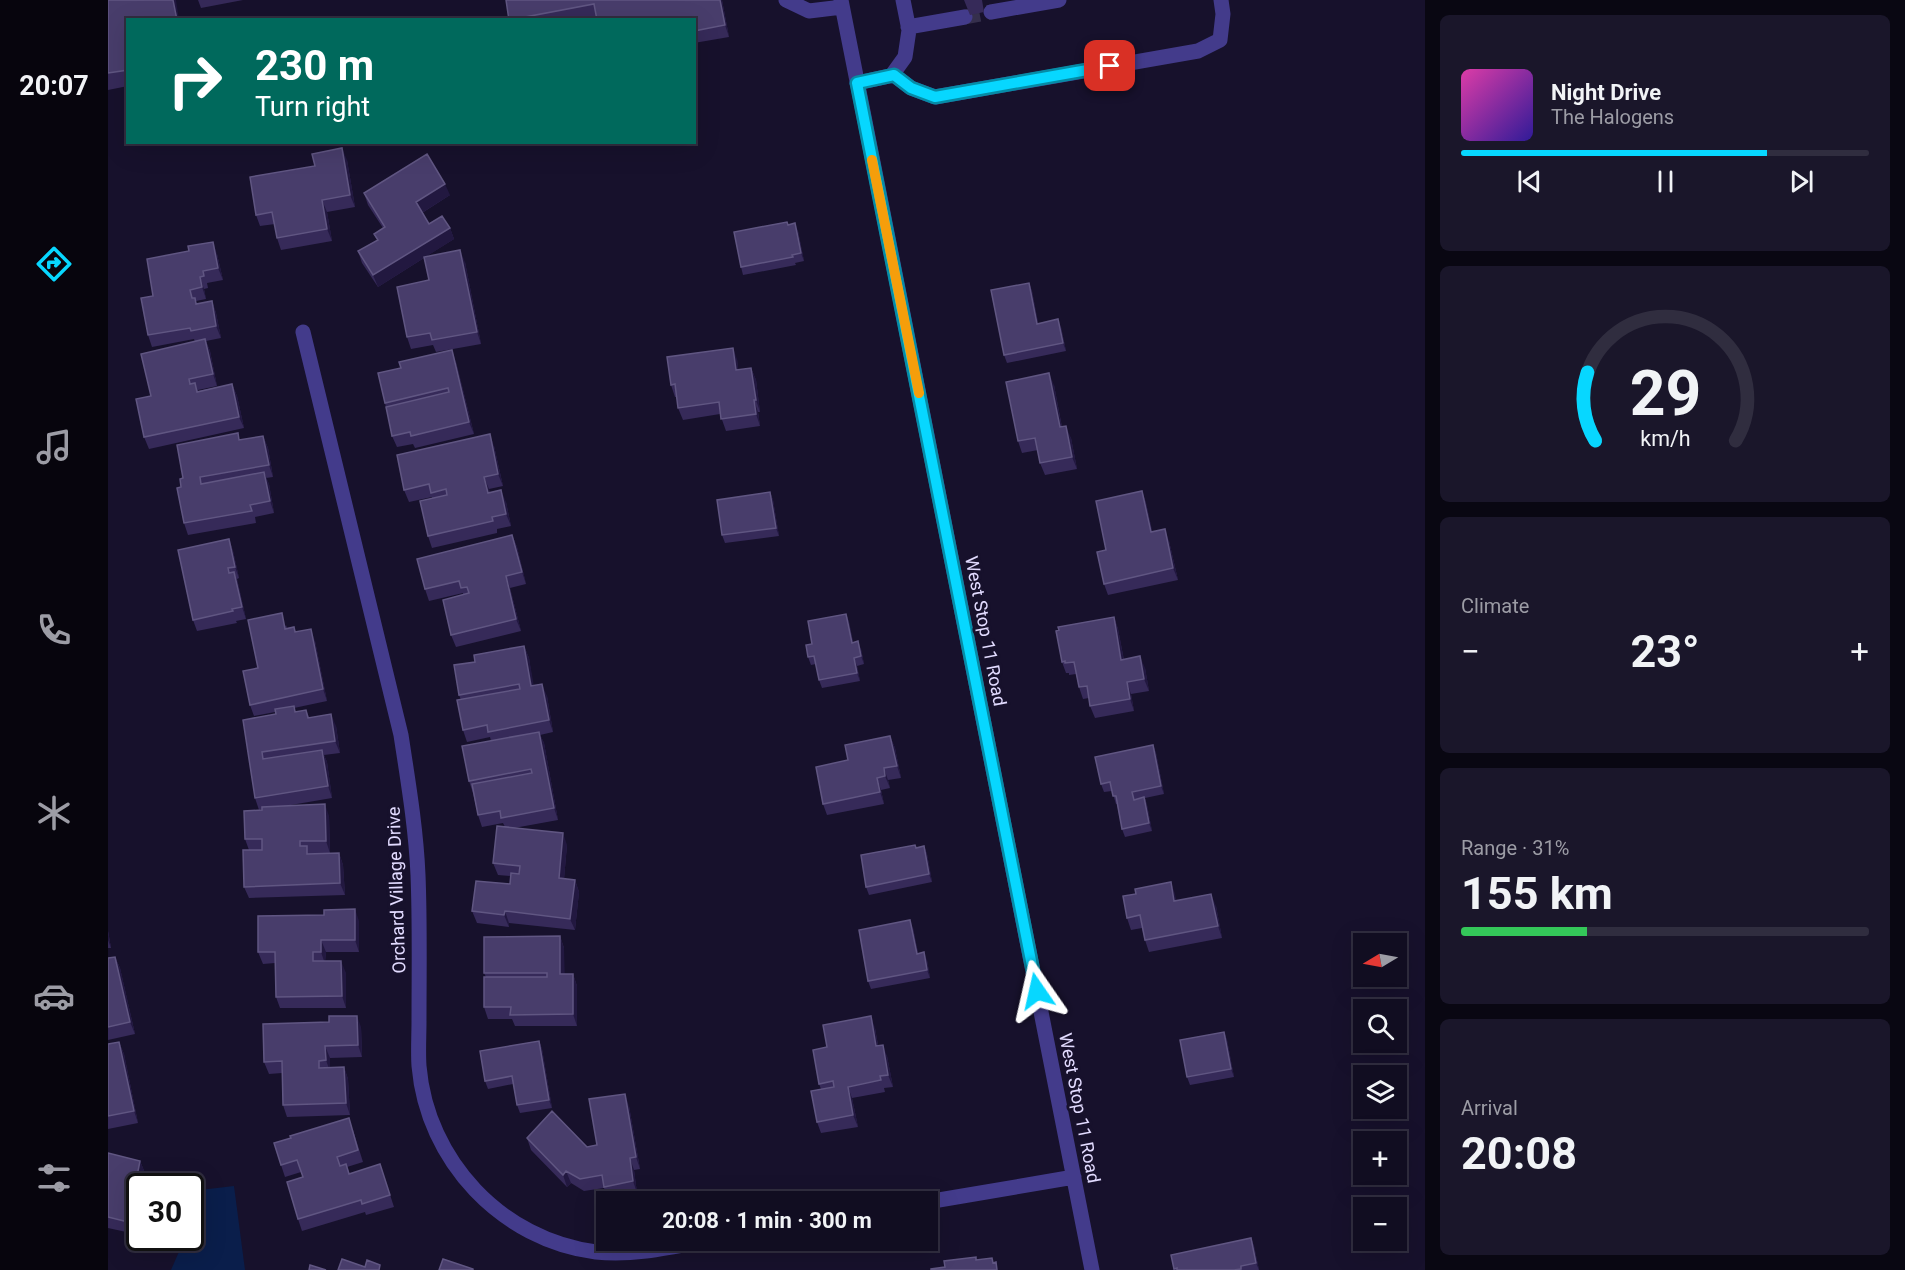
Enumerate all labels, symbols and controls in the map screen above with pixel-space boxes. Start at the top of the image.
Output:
pin [1084,40,1135,91]
text: 230 m [255,41,374,90]
icon: right [156,42,234,120]
icon: arrive [1093,49,1126,82]
text: 20:07 [19,70,89,102]
text: Night Drive [1551,80,1661,105]
text: Turn right [255,91,370,123]
text: The Halogens [1551,105,1674,129]
icon: previous [1513,165,1546,198]
icon: pause [1649,165,1682,198]
icon: next [1785,165,1818,198]
icon: directions [33,243,75,285]
text: 29 [1629,357,1701,430]
icon: music [33,426,75,468]
text: km/h [1640,426,1690,451]
street label: West Stop 11 Road [961,554,1011,708]
text: Climate [1461,594,1529,618]
icon: phone [33,609,75,651]
text: 23° [1630,625,1700,678]
text: − [1461,632,1480,671]
text: + [1850,632,1869,671]
icon: climate [33,792,75,834]
street label: Orchard Village Drive [383,806,409,974]
text: Range · 31% [1461,836,1569,860]
text: 155 km [1461,867,1613,920]
north arrow [1353,933,1407,987]
map controls [1353,933,1407,1251]
position arrow [1005,959,1069,1023]
icon: car [33,975,75,1017]
button: search [1353,999,1407,1053]
street label: West Stop 11 Road [1055,1031,1105,1185]
button: layers [1353,1065,1407,1119]
text: Arrival [1461,1096,1518,1120]
text: 20:08 [1461,1127,1577,1180]
button: + [1353,1131,1407,1185]
icon: filters [33,1157,75,1199]
speed limit sign: 30 [126,1173,204,1251]
button: − [1353,1197,1407,1251]
text: 20:08 · 1 min · 300 m [662,1208,872,1233]

